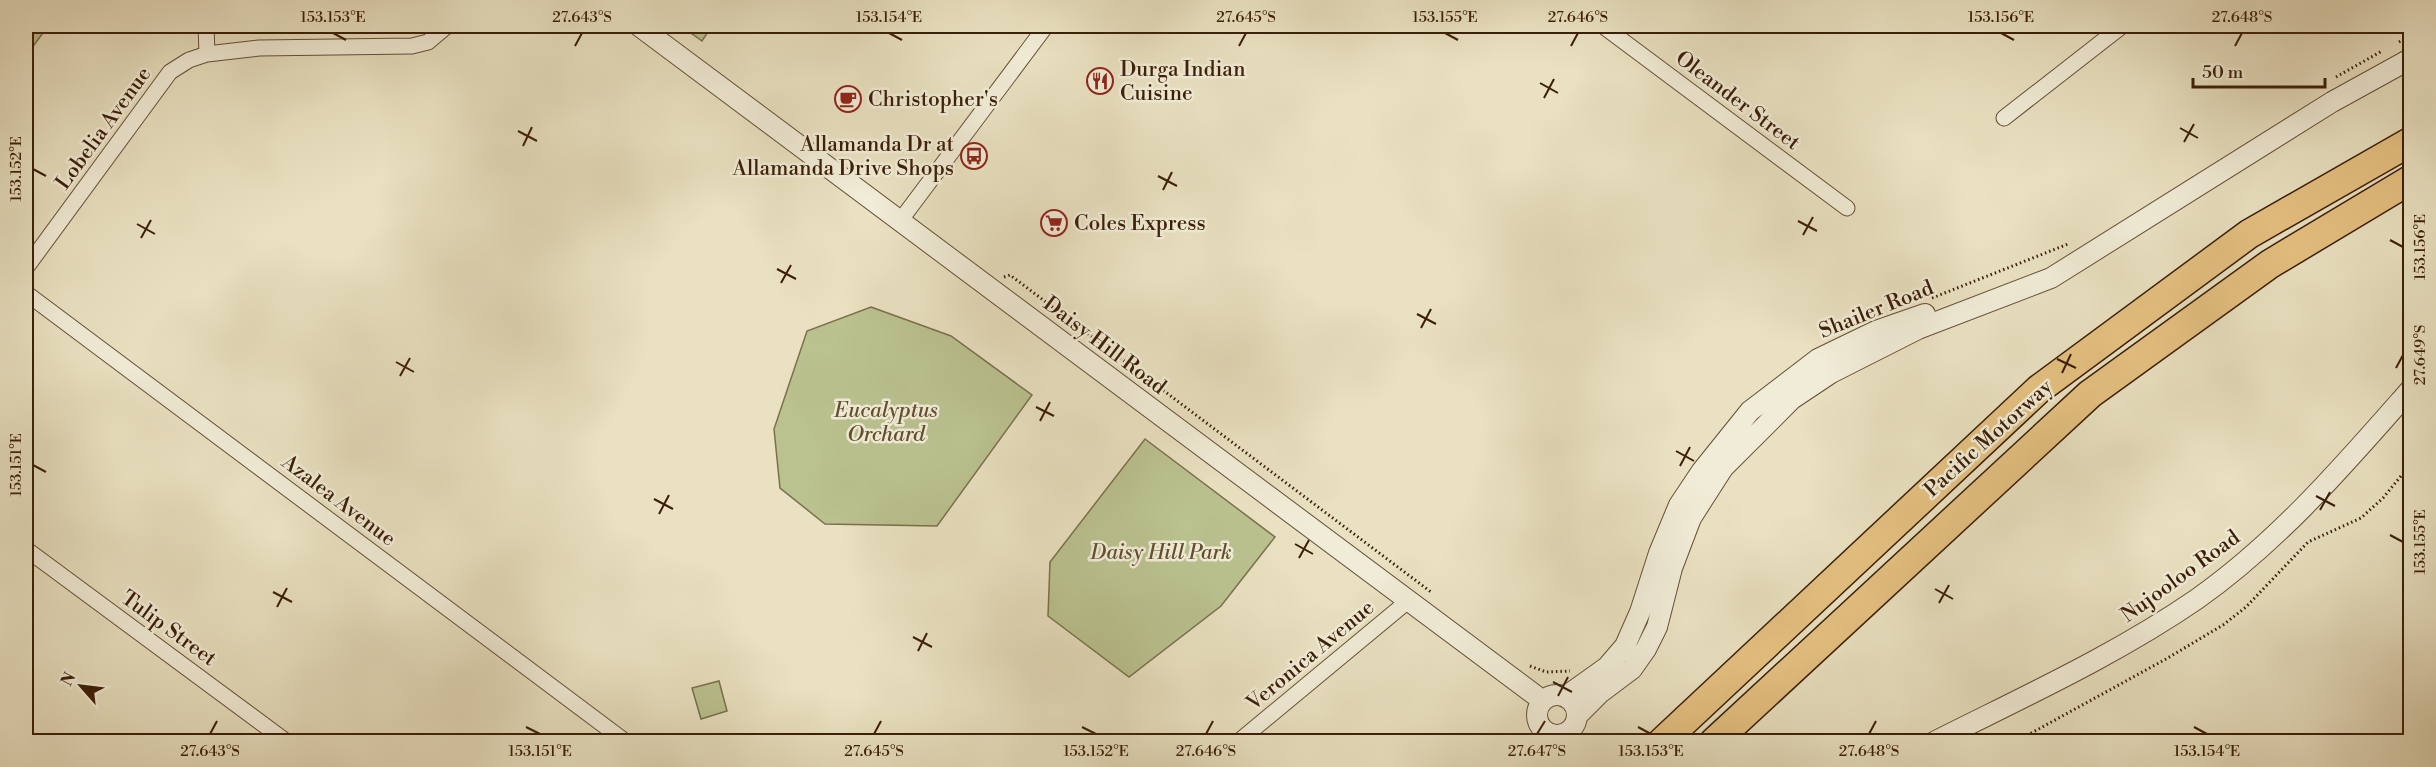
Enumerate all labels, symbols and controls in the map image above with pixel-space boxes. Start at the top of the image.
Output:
text: 153.153°E [300,8,366,27]
text: 27.643°S [552,8,612,27]
text: 153.154°E [856,8,922,27]
text: 27.645°S [1216,8,1276,27]
text: 153.155°E [1412,8,1478,27]
text: 27.646°S [1548,8,1608,27]
text: 153.156°E [1968,8,2034,27]
text: 27.648°S [2212,8,2272,27]
street label: Oleander Street [1670,45,1805,156]
scale bar [2193,51,2325,89]
place label: Durga Indian Cuisine [1120,57,1246,107]
text: 50 m [2202,61,2244,84]
street label: Lobelia Avenue [51,62,157,195]
restaurant icon: Durga Indian Cuisine [1085,66,1115,96]
cafe icon: Christopher's [833,84,863,114]
place label: Christopher's [868,87,998,113]
place label: Allamanda Dr at Allamanda Drive Shops [732,132,955,182]
text: 153.152°E [7,136,26,202]
bus stop icon: Allamanda Dr at Allamanda Drive Shops [959,141,989,171]
supermarket icon: Coles Express [1039,208,1069,238]
place label: Coles Express [1074,211,1206,237]
text: 153.156°E [2411,214,2430,280]
street label: Shailer Road [1815,275,1937,345]
street label: Daisy Hill Road [1038,291,1171,401]
text: 27.649°S [2411,325,2430,385]
street label: Pacific Motorway [1919,374,2059,503]
park label: Eucalyptus Orchard [833,398,938,448]
text: 153.151°E [7,433,26,497]
street label: Azalea Avenue [275,449,401,552]
text: 153.155°E [2411,509,2430,575]
street label: Nujooloo Road [2116,525,2245,629]
park label: Daisy Hill Park [1089,540,1232,566]
street label: Tulip Street [116,585,222,672]
street label: Veronica Avenue [1241,595,1380,717]
north arrow [51,656,111,716]
text: N [57,669,81,690]
text: 27.643°S [180,742,240,761]
text: 153.151°E [508,742,572,761]
text: 27.645°S [844,742,904,761]
text: 153.152°E [1063,742,1129,761]
text: 27.646°S [1176,742,1236,761]
text: 27.647°S [1508,742,1566,761]
text: 153.153°E [1618,742,1684,761]
text: 27.648°S [1839,742,1899,761]
text: 153.154°E [2174,742,2240,761]

